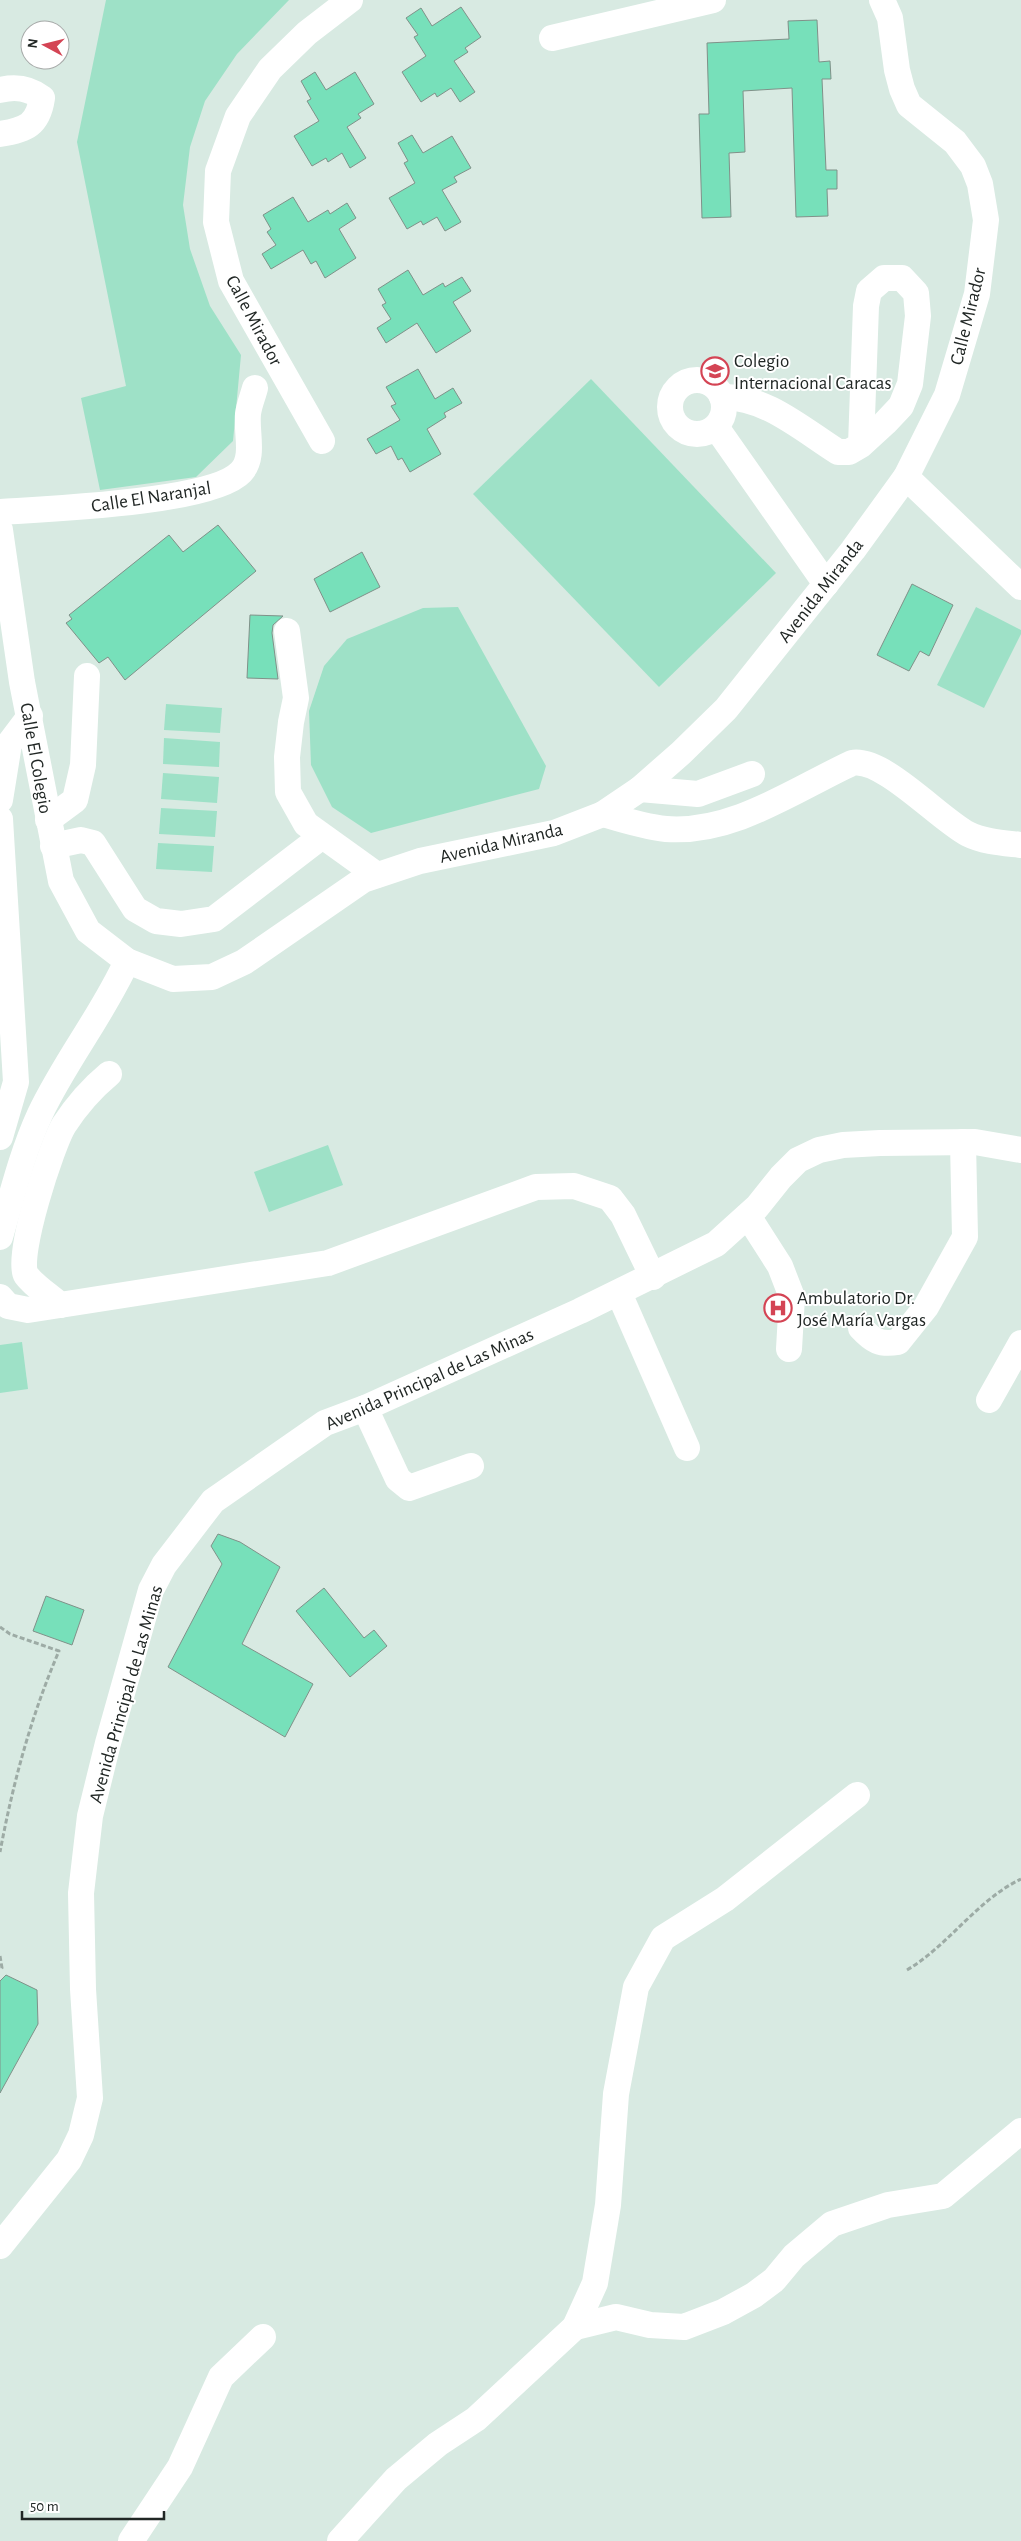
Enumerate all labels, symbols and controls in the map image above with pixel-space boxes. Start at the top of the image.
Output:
north arrow [20,20,70,70]
text: N [26,38,41,49]
street label: Calle Mirador [947,266,990,367]
street label: Calle Mirador [222,272,285,369]
place label: Colegio Internacional Caracas [734,352,892,393]
school or university icon: Colegio Internacional Caracas [700,356,730,386]
street label: Calle El Naranjal [90,479,212,516]
street label: Avenida Miranda [775,535,868,646]
street label: Calle El Colegio [16,701,55,815]
street label: Avenida Miranda [438,820,565,867]
place label: Ambulatorio Dr. José María Vargas [797,1289,926,1330]
hospital icon: Ambulatorio Dr. José María Vargas [763,1293,793,1323]
street label: Avenida Principal de Las Minas [323,1325,536,1434]
street label: Avenida Principal de Las Minas [86,1583,167,1805]
scale bar [22,2488,165,2520]
text: 50 m [30,2499,59,2514]

